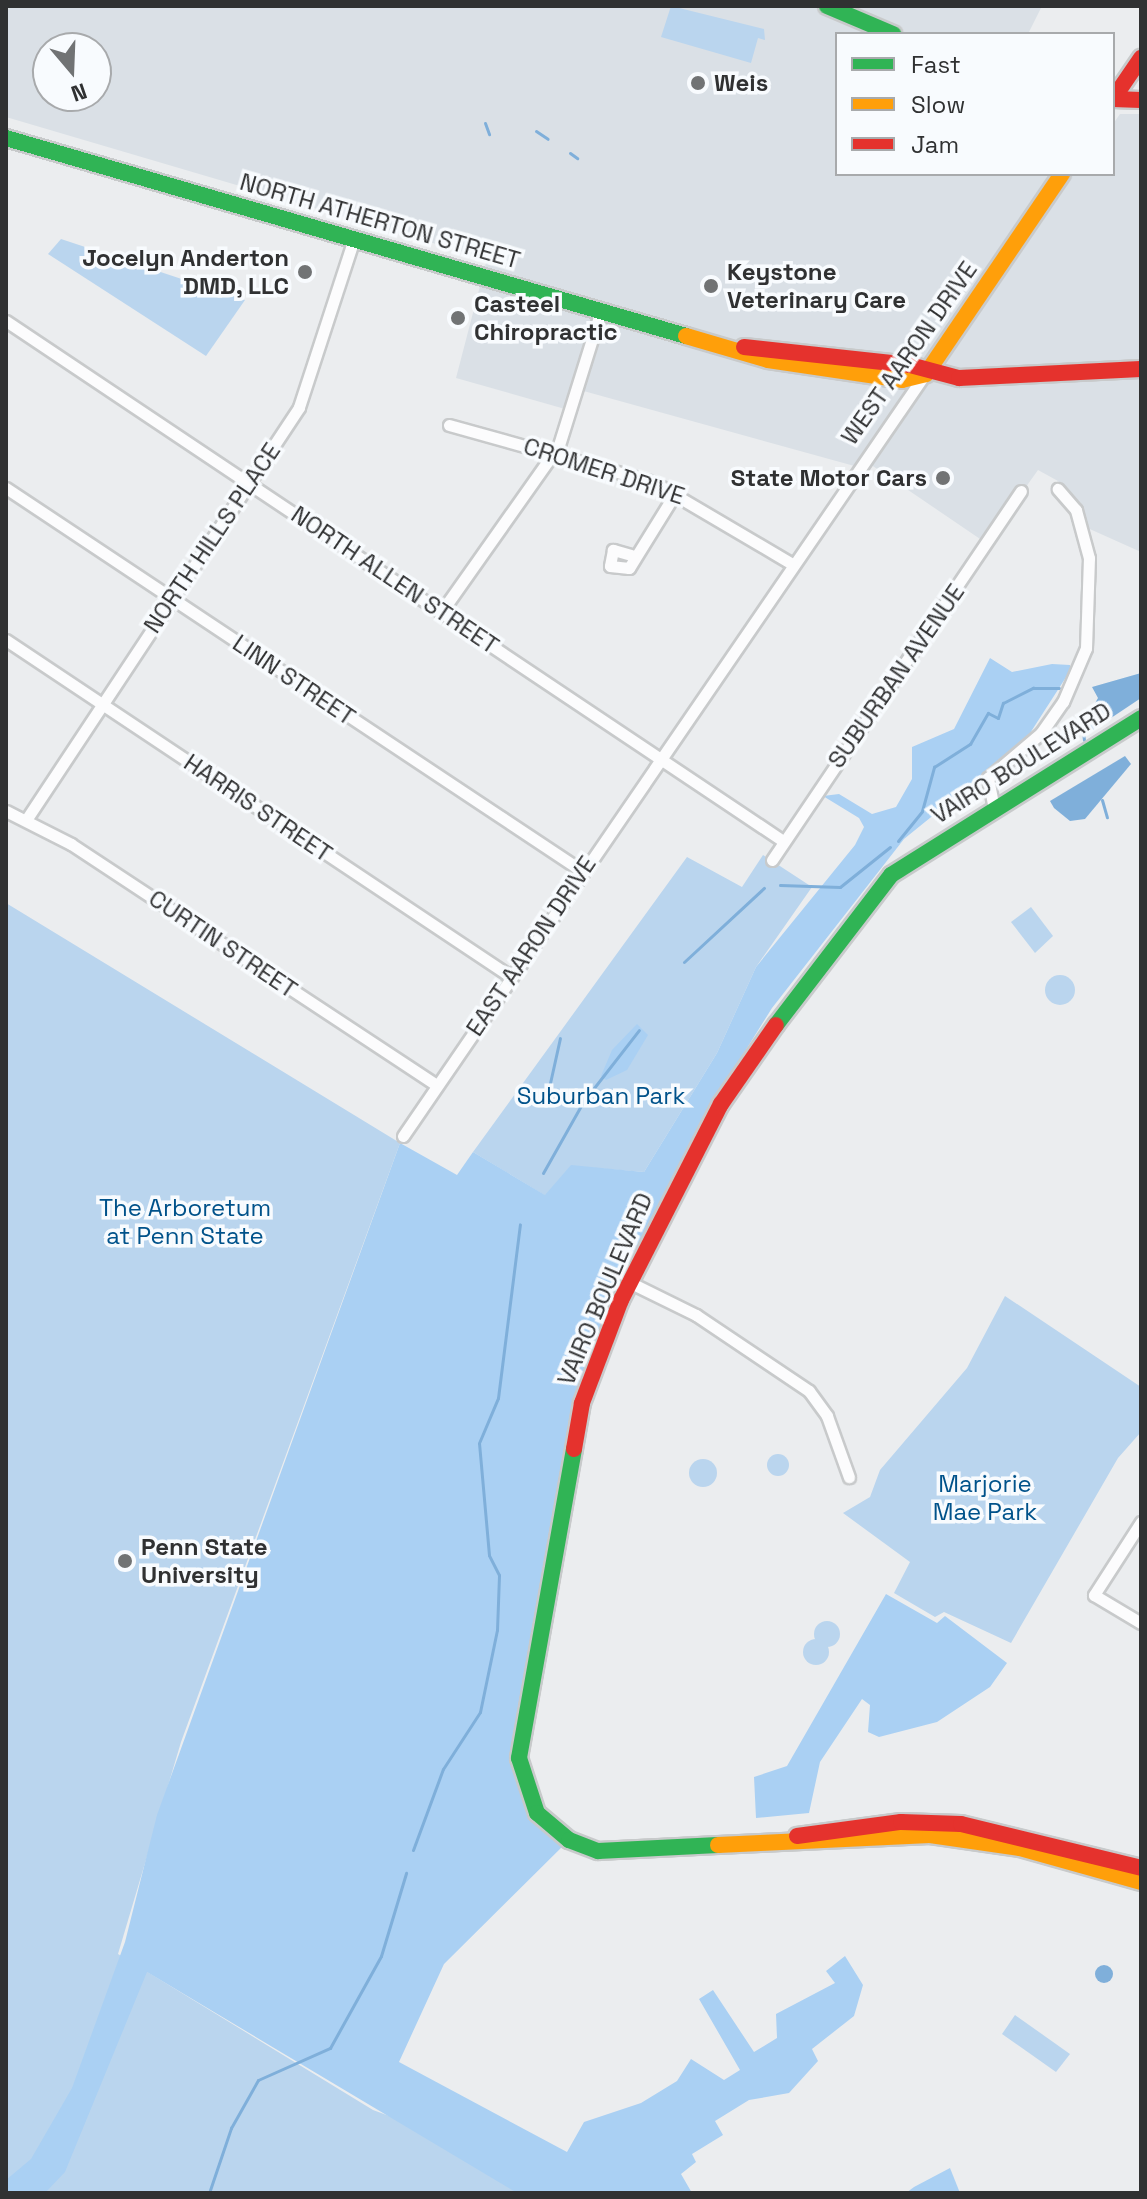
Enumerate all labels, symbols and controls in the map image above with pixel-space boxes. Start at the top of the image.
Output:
north arrow [32,32,112,112]
legend [835,32,1115,176]
text: Fast [911,49,961,80]
place label: Weis [714,69,768,97]
marker: Weis [689,74,707,92]
text: N [68,77,91,108]
text: Slow [911,89,965,120]
text: Jam [911,129,959,160]
street label: NORTH ATHERTON STREET [236,167,524,275]
place label: Jocelyn Anderton DMD, LLC [82,244,289,300]
street label: WEST AARON DRIVE [835,256,983,450]
place label: Keystone Veterinary Care [727,258,906,314]
marker: Jocelyn Anderton DMD, LLC [296,263,314,281]
marker: Keystone Veterinary Care [702,277,720,295]
place label: Casteel Chiropractic [474,290,618,346]
marker: Casteel Chiropractic [449,309,467,327]
street label: CROMER DRIVE [520,431,688,511]
street label: NORTH HILLS PLACE [138,438,286,638]
place label: State Motor Cars [731,464,927,492]
marker: State Motor Cars [934,469,952,487]
street label: NORTH ALLEN STREET [286,500,504,660]
street label: SUBURBAN AVENUE [822,578,970,774]
street label: LINN STREET [227,629,361,731]
street label: VAIRO BOULEVARD [926,696,1116,830]
street label: HARRIS STREET [179,748,337,868]
street label: EAST AARON DRIVE [460,850,602,1042]
street label: CURTIN STREET [143,884,303,1004]
park label: Suburban Park [517,1082,685,1110]
street label: VAIRO BOULEVARD [551,1188,659,1390]
park label: The Arboretum at Penn State [99,1194,271,1250]
park label: Marjorie Mae Park [933,1470,1037,1526]
place label: Penn State University [141,1533,268,1589]
marker: Penn State University [116,1552,134,1570]

